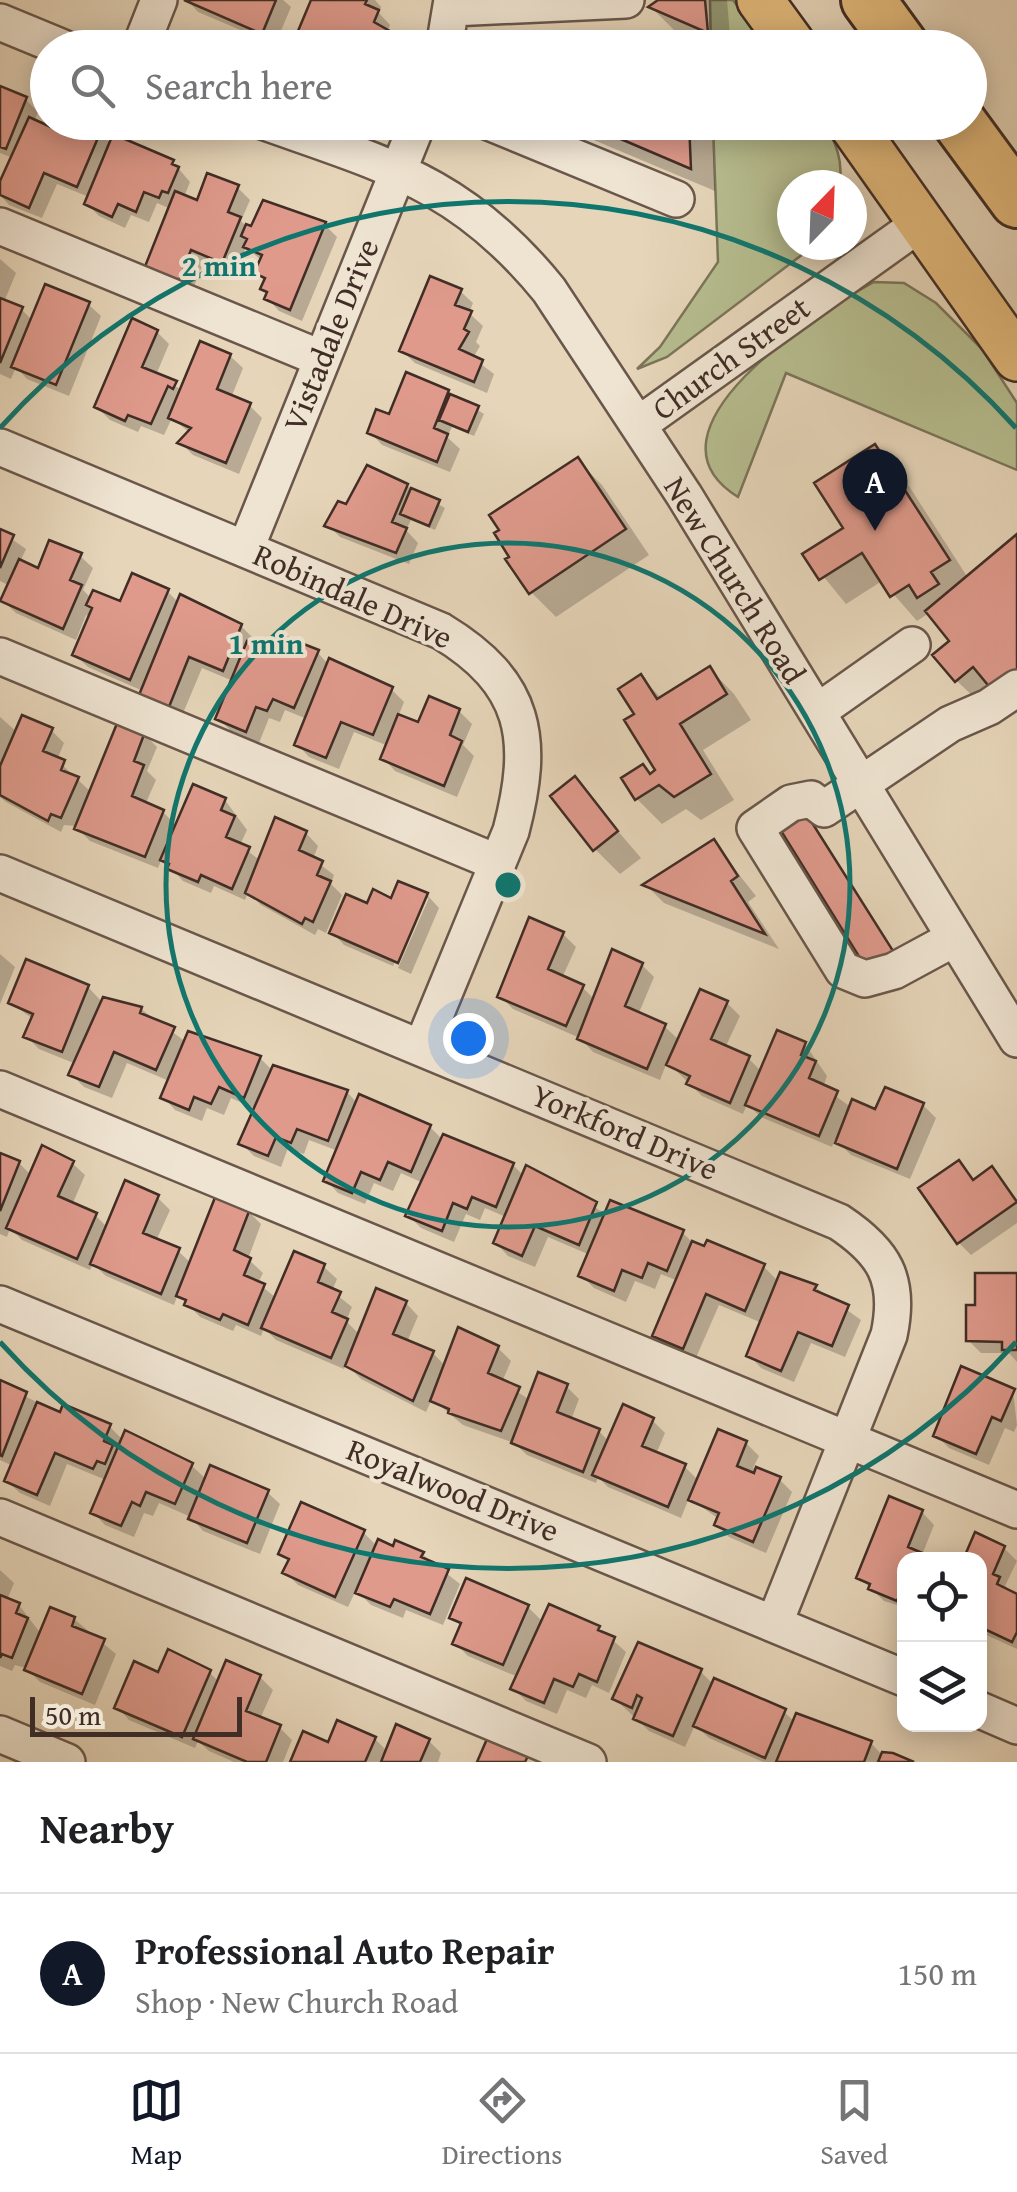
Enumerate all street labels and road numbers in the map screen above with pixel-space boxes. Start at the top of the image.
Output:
street label: Vistadale Drive [271,231,391,438]
street label: Church Street [642,284,819,431]
street label: New Church Road [653,467,818,693]
street label: Robindale Drive [246,531,460,660]
street label: Yorkford Drive [525,1071,726,1192]
street label: Royalwood Drive [340,1426,566,1553]

